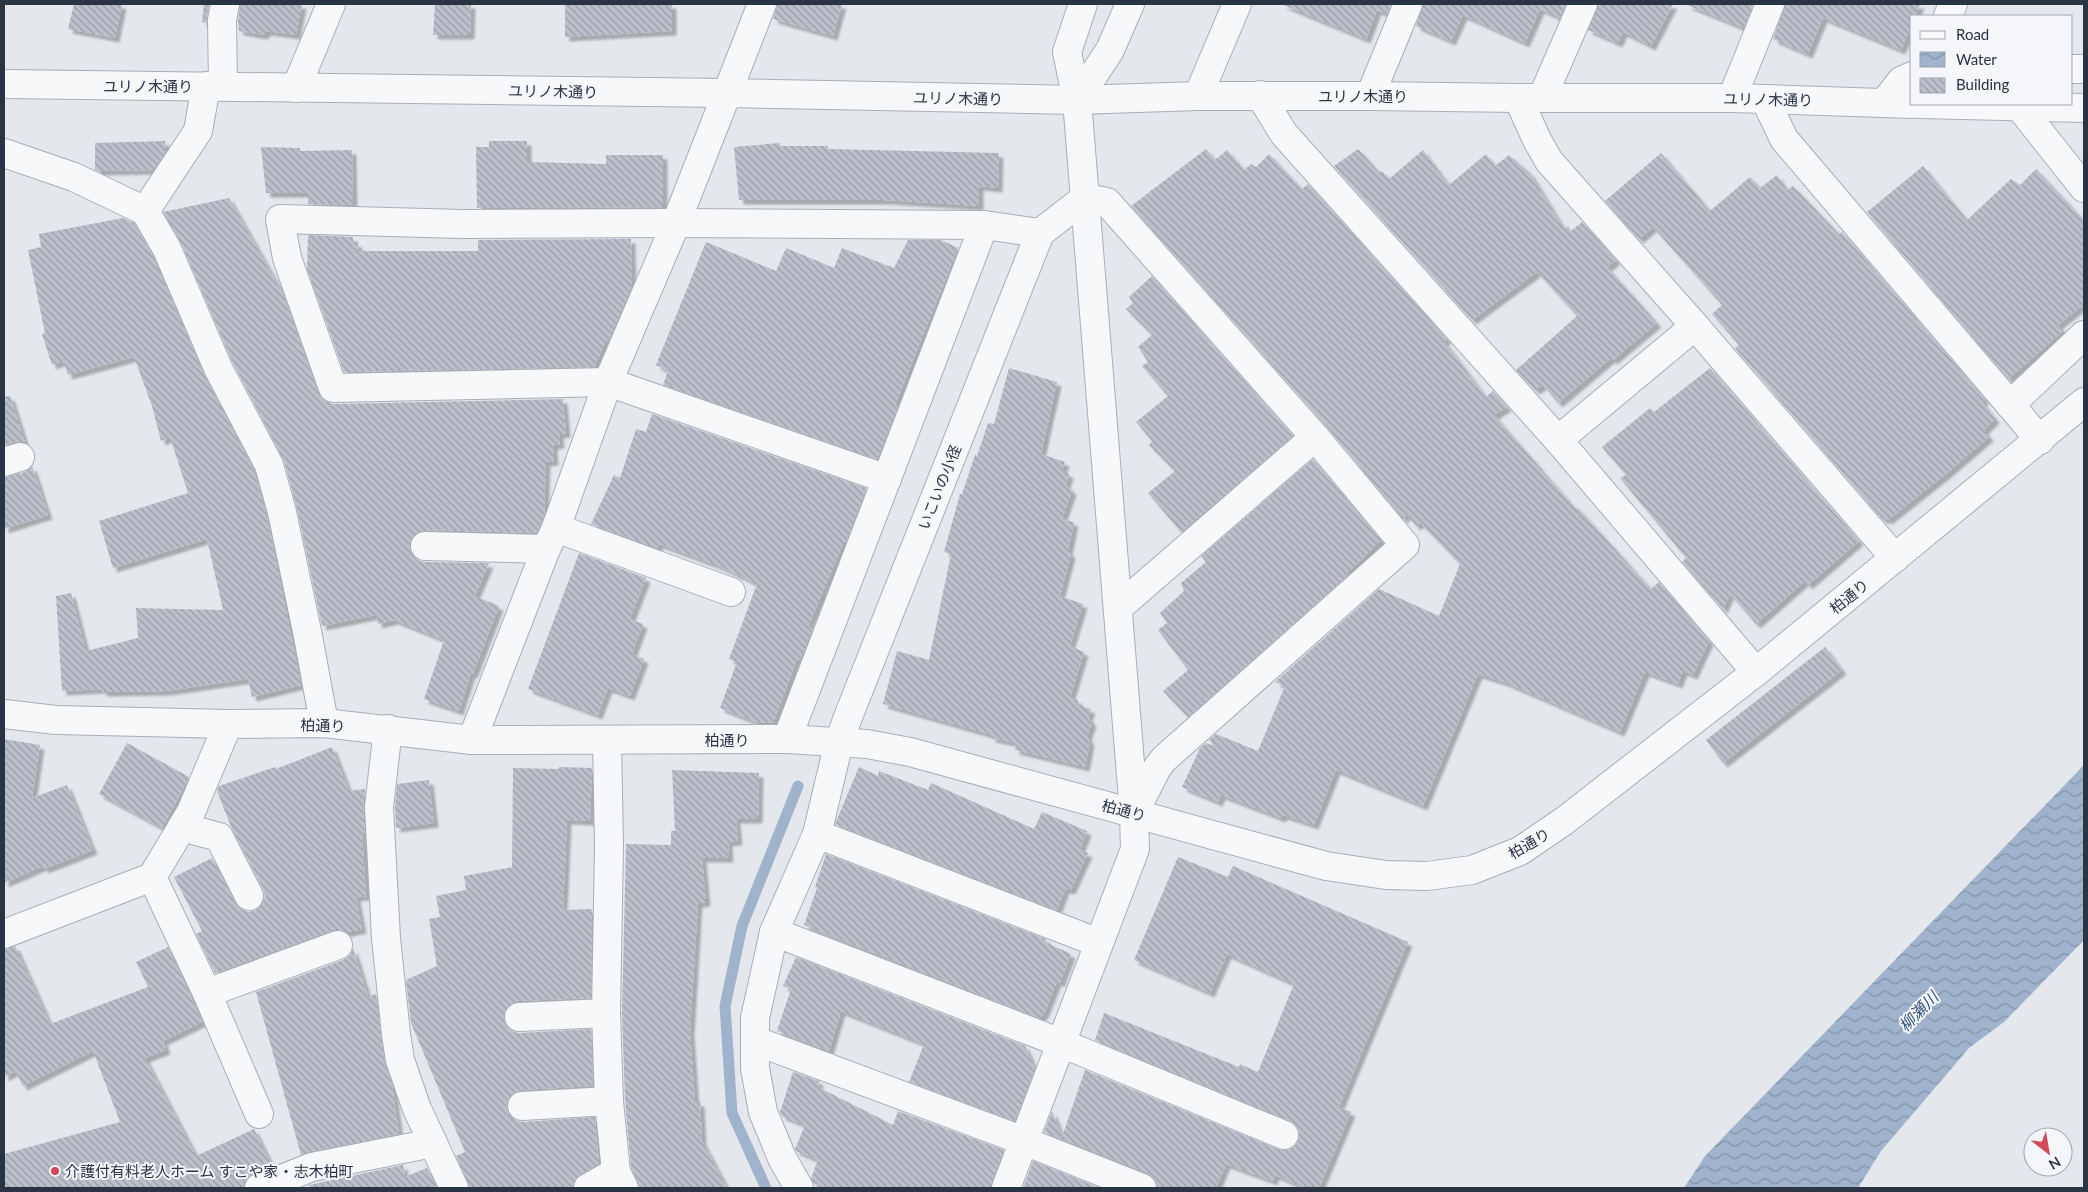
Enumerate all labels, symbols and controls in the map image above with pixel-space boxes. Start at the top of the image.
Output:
legend [1910,15,2073,105]
text: Road [1956,25,1989,43]
text: Water [1956,50,1997,68]
text: Building [1956,75,2009,93]
street label: ユリノ木通り [103,77,193,95]
street label: ユリノ木通り [508,81,598,101]
street label: ユリノ木通り [1318,87,1408,105]
street label: ユリノ木通り [913,88,1003,108]
street label: ユリノ木通り [1723,89,1813,109]
street label: いこいの小径 [914,442,964,532]
street label: 柏通り [1826,575,1872,617]
street label: 柏通り [300,715,346,735]
street label: 柏通り [704,731,750,749]
street label: 柏通り [1100,795,1148,825]
street label: 柏通り [1505,824,1553,862]
water label: 柳瀬川 [1894,986,1943,1035]
north arrow [2023,1127,2073,1177]
text: N [2046,1154,2064,1174]
place label: 介護付有料老人ホーム すこや家・志木柏町 [65,1162,353,1180]
marker: 介護付有料老人ホーム すこや家・志木柏町 [49,1165,61,1177]

